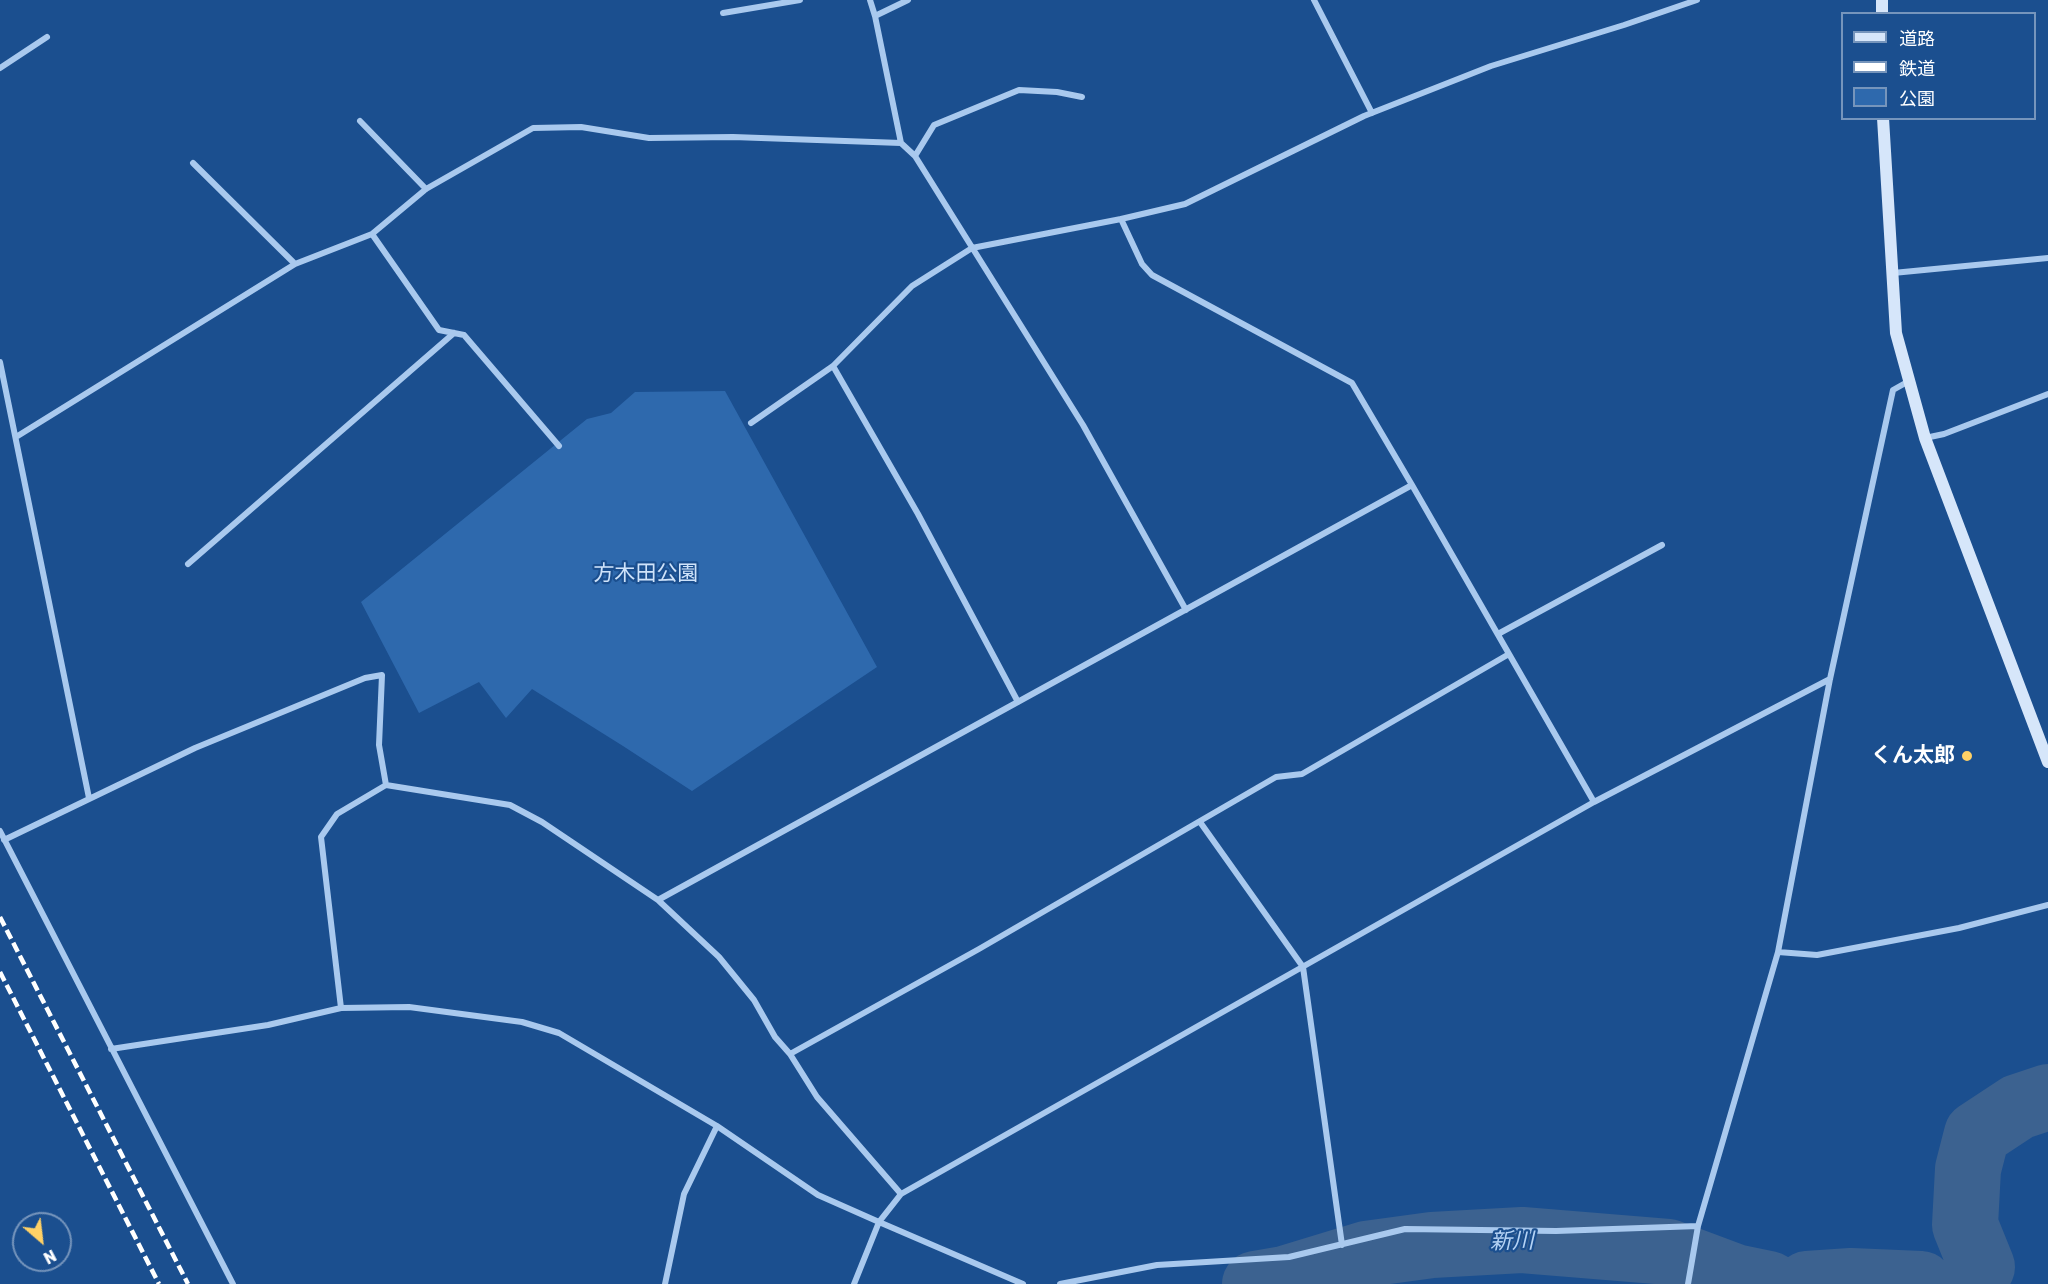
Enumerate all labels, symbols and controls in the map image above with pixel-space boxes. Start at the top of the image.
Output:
legend [1841,12,2036,120]
text: 道路 [1899,28,1935,50]
text: 鉄道 [1899,58,1935,80]
text: 公園 [1899,88,1935,110]
park label: 方木田公園 [594,561,698,587]
place label: くん太郎 [1871,743,1955,769]
marker: くん太郎 [1960,749,1974,763]
north arrow [12,1212,72,1272]
water label: 新川 [1490,1228,1534,1256]
text: N [40,1245,59,1268]

